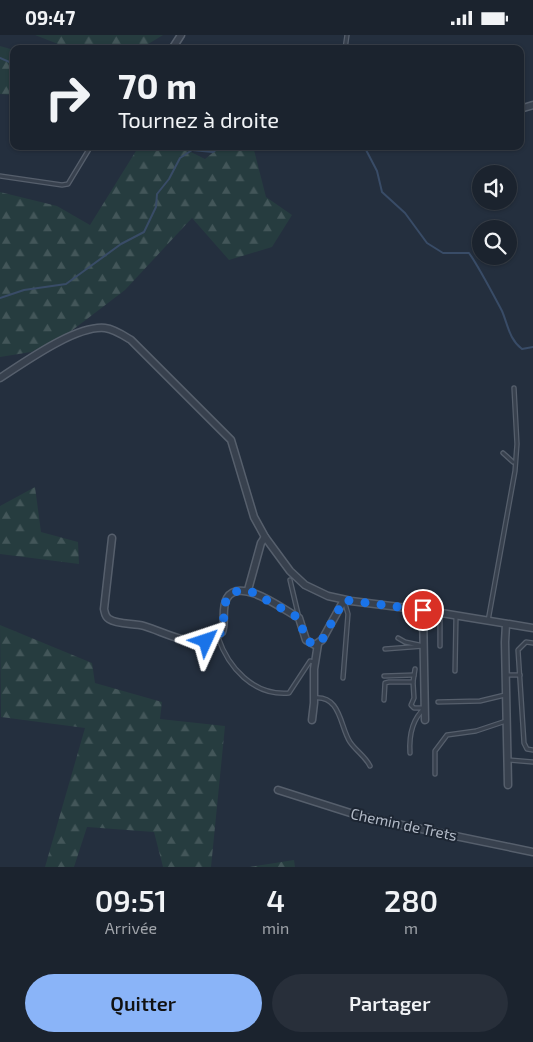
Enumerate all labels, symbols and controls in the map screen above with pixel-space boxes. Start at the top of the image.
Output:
text: 09:47 [25,6,75,29]
text: 70 m [118,64,197,106]
icon: right [35,65,100,130]
text: Tournez à droite [118,106,279,132]
map controls [472,165,517,265]
button: sound [472,165,517,210]
button: search [472,220,517,265]
pin [402,589,444,631]
icon: arrive [409,596,437,624]
position arrow [179,614,231,666]
street label: Chemin de Trets [349,804,459,844]
text: 09:51 [95,882,167,918]
text: 4 [266,882,285,918]
text: 280 [384,882,438,918]
text: Arrivée [105,918,157,937]
text: min [262,918,289,937]
text: m [404,918,418,937]
button: Quitter [25,974,262,1032]
button: Partager [272,974,508,1032]

